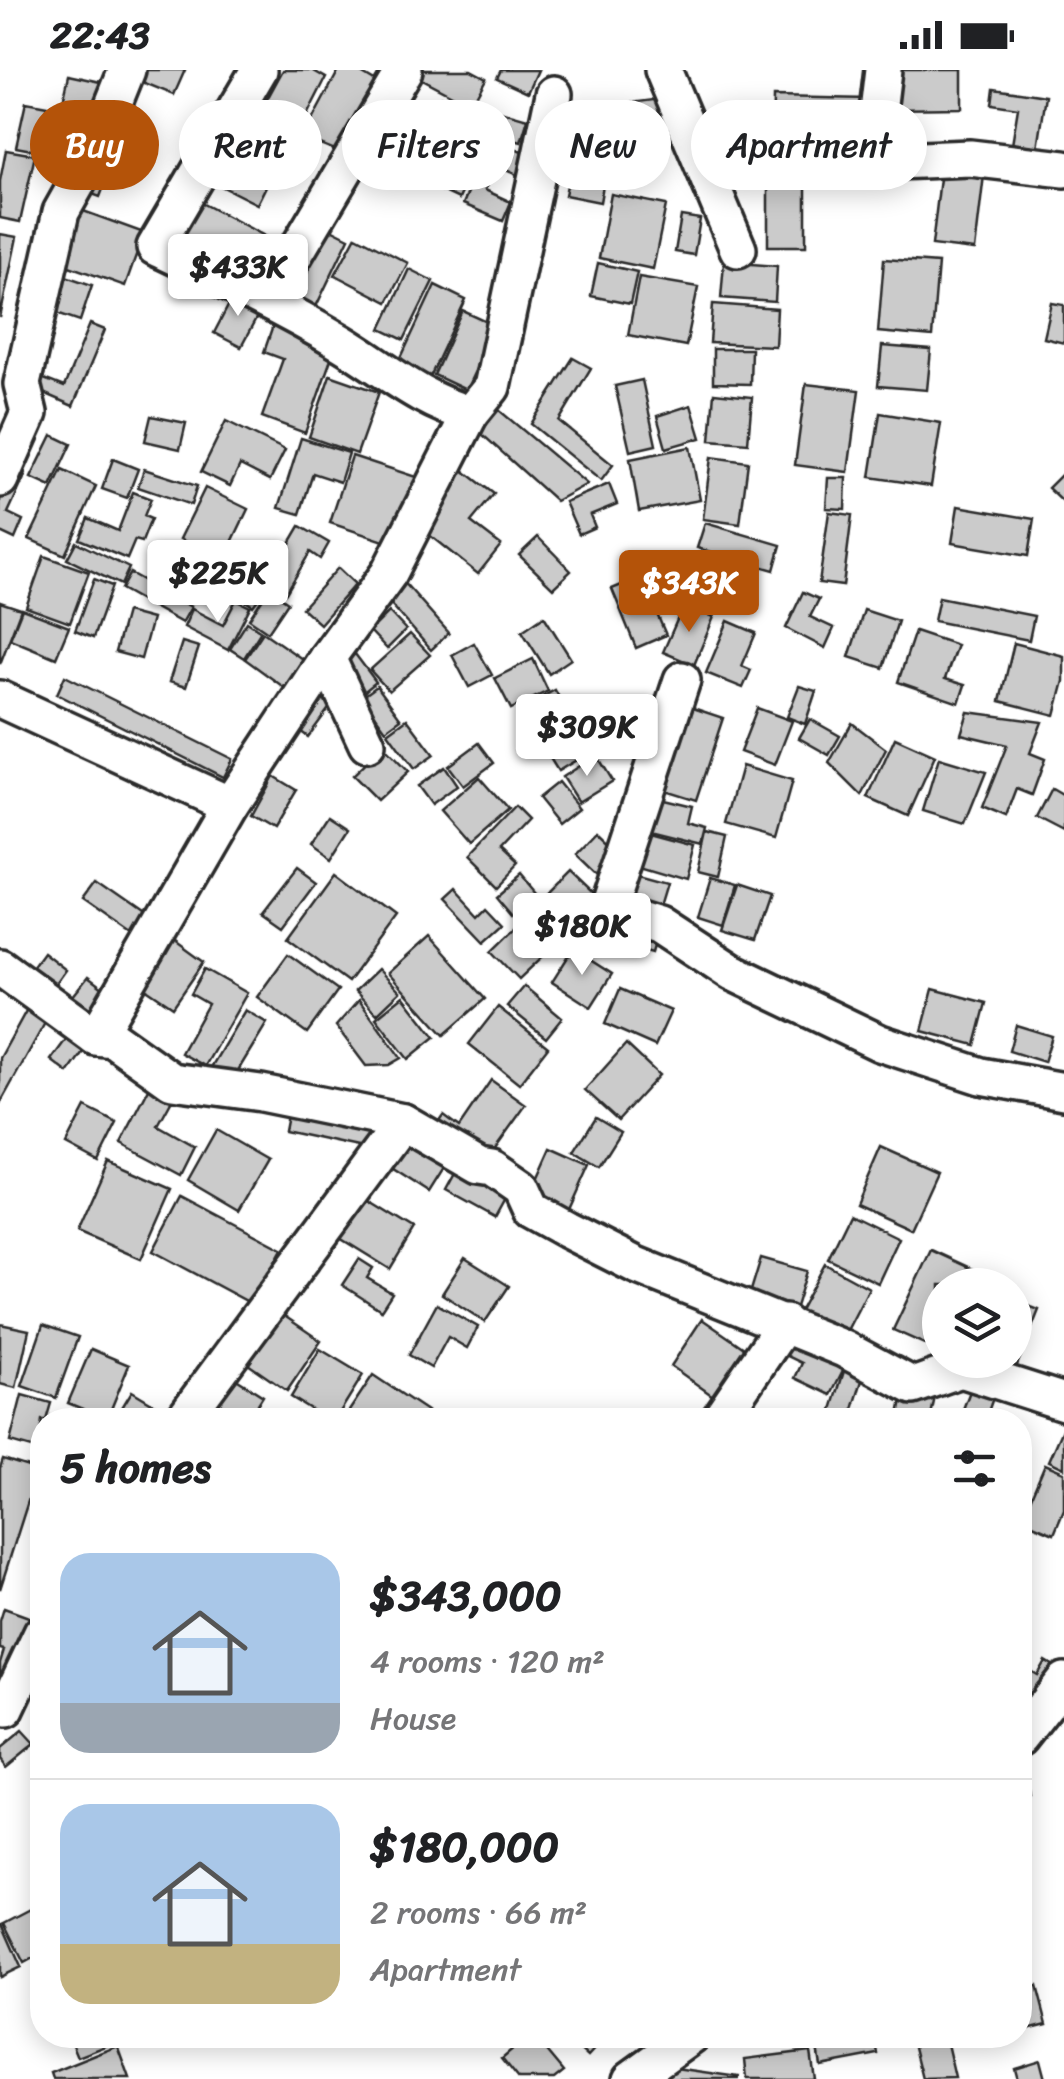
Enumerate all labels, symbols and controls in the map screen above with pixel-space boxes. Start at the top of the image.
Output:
text: 22:43 [50,2,150,69]
chip: Buy [30,100,159,190]
chip: Rent [179,100,322,190]
chip: Filters [342,100,515,190]
chip: New [535,100,671,190]
chip: Apartment [691,100,927,190]
pin: $433K [168,234,308,319]
text: $433K [190,238,286,295]
pin: $225K [148,540,288,625]
text: $225K [169,544,267,601]
pin: $343K [619,550,759,635]
text: $343K [641,554,737,611]
pin: $309K [517,694,657,779]
text: $309K [538,698,636,755]
pin: $180K [512,893,652,978]
text: $180K [535,897,629,954]
map controls [922,1268,1032,1378]
button: layers [922,1268,1032,1378]
text: 5 homes [60,1431,211,1505]
icon: filters [947,1441,1002,1496]
text: $343,000 [370,1559,562,1633]
icon: home [140,1593,260,1713]
text: 4 rooms · 120 m² [370,1633,605,1690]
text: House [370,1690,456,1747]
text: $180,000 [370,1810,559,1884]
icon: home [140,1844,260,1964]
text: 2 rooms · 66 m² [370,1884,587,1941]
text: Apartment [370,1941,521,1998]

